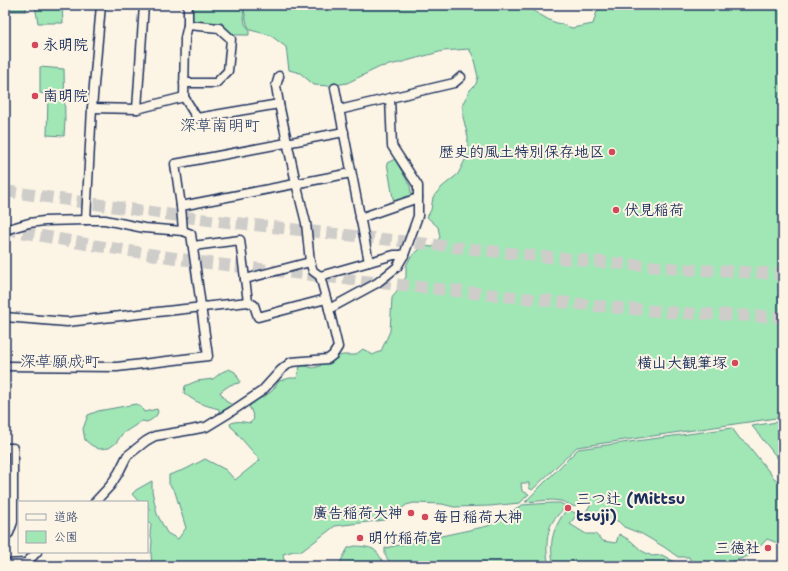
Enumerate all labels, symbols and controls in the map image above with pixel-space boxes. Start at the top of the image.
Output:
place label: 永明院 [43,35,88,55]
marker: 永明院 [30,40,40,50]
place label: 南明院 [43,86,88,106]
marker: 南明院 [30,91,40,101]
district label: 深草南明町 [180,115,260,136]
place label: 歴史的風土特別保存地区 [439,142,604,162]
marker: 歴史的風土特別保存地区 [607,147,617,157]
place label: 伏見稲荷 [624,200,684,220]
marker: 伏見稲荷 [611,205,621,215]
district label: 深草願成町 [20,351,100,372]
place label: 横山大観筆塚 [637,353,727,373]
marker: 横山大観筆塚 [730,358,740,368]
place label: 三つ辻 (Mittsu tsuji) [576,489,685,526]
legend [18,501,148,553]
place label: 廣告稲荷大神 [313,503,403,523]
marker: 三つ辻 (Mittsu tsuji) [563,503,573,513]
place label: 毎日稲荷大神 [433,507,523,527]
marker: 廣告稲荷大神 [406,508,416,518]
text: 道路 [54,509,78,525]
marker: 毎日稲荷大神 [420,512,430,522]
place label: 明竹稲荷宮 [368,528,443,548]
text: 公園 [54,529,78,545]
marker: 明竹稲荷宮 [355,533,365,543]
place label: 三徳社 [715,538,760,558]
marker: 三徳社 [763,543,773,553]

